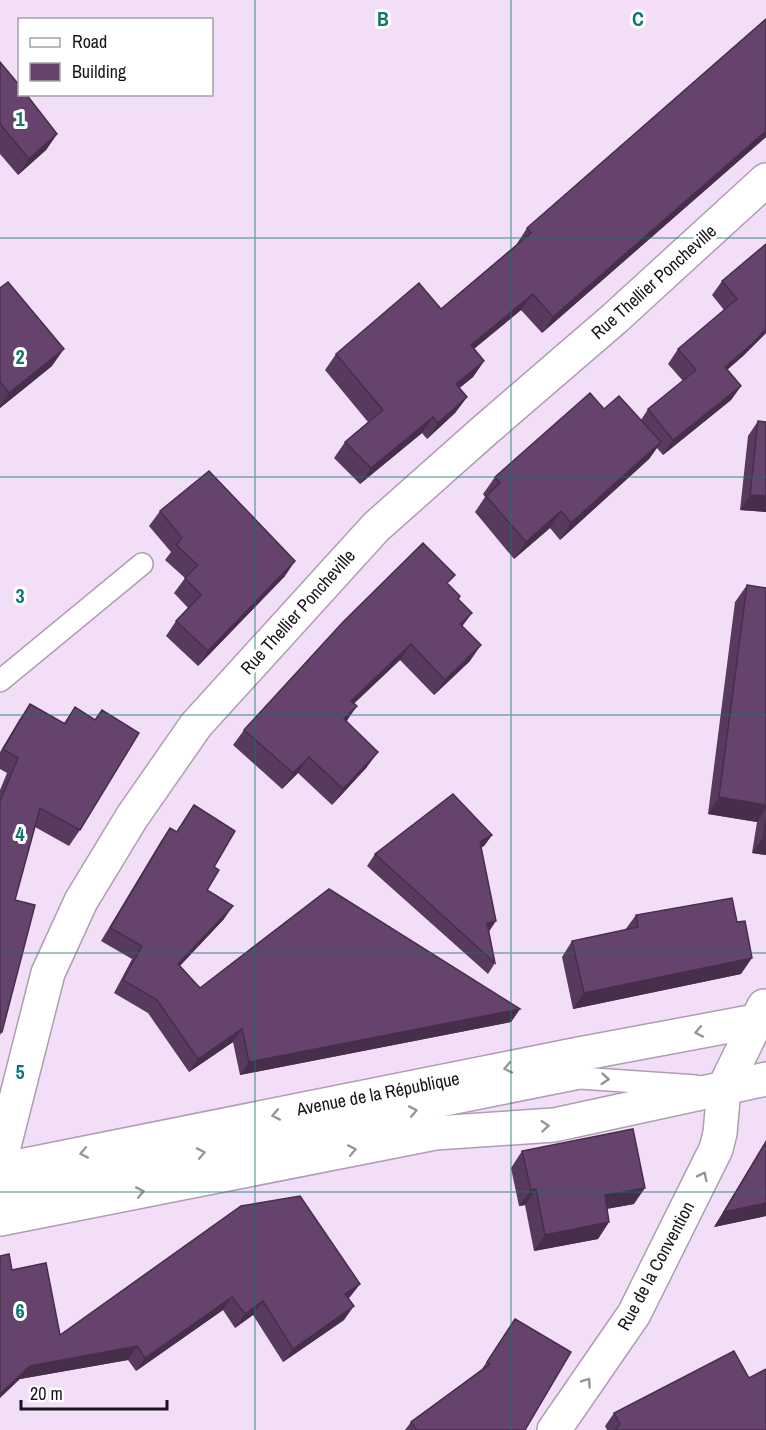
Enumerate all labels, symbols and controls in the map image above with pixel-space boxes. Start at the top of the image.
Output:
text: B [377,5,389,32]
text: C [632,5,644,32]
legend [18,18,213,96]
text: Road [72,29,107,54]
text: Building [72,59,127,84]
text: 1 [15,105,25,132]
street label: Rue Thellier Poncheville [586,219,722,345]
text: 2 [15,343,25,370]
street label: Rue Thellier Poncheville [235,544,361,680]
text: 3 [15,582,25,609]
text: 4 [15,820,25,847]
one-way arrow [695,1025,705,1038]
text: 5 [15,1058,25,1085]
one-way arrow [503,1061,513,1074]
street label: Avenue de la République [293,1065,462,1122]
one-way arrow [600,1073,609,1086]
one-way arrow [408,1105,418,1118]
one-way arrow [271,1108,281,1121]
one-way arrow [540,1120,549,1133]
one-way arrow [346,1144,356,1157]
one-way arrow [80,1146,90,1159]
one-way arrow [196,1147,206,1160]
one-way arrow [696,1172,707,1182]
one-way arrow [135,1186,145,1199]
street label: Rue de la Convention [611,1197,700,1335]
text: 6 [15,1297,25,1324]
scale bar [21,1373,166,1411]
one-way arrow [580,1378,591,1389]
text: 20 m [30,1381,63,1406]

